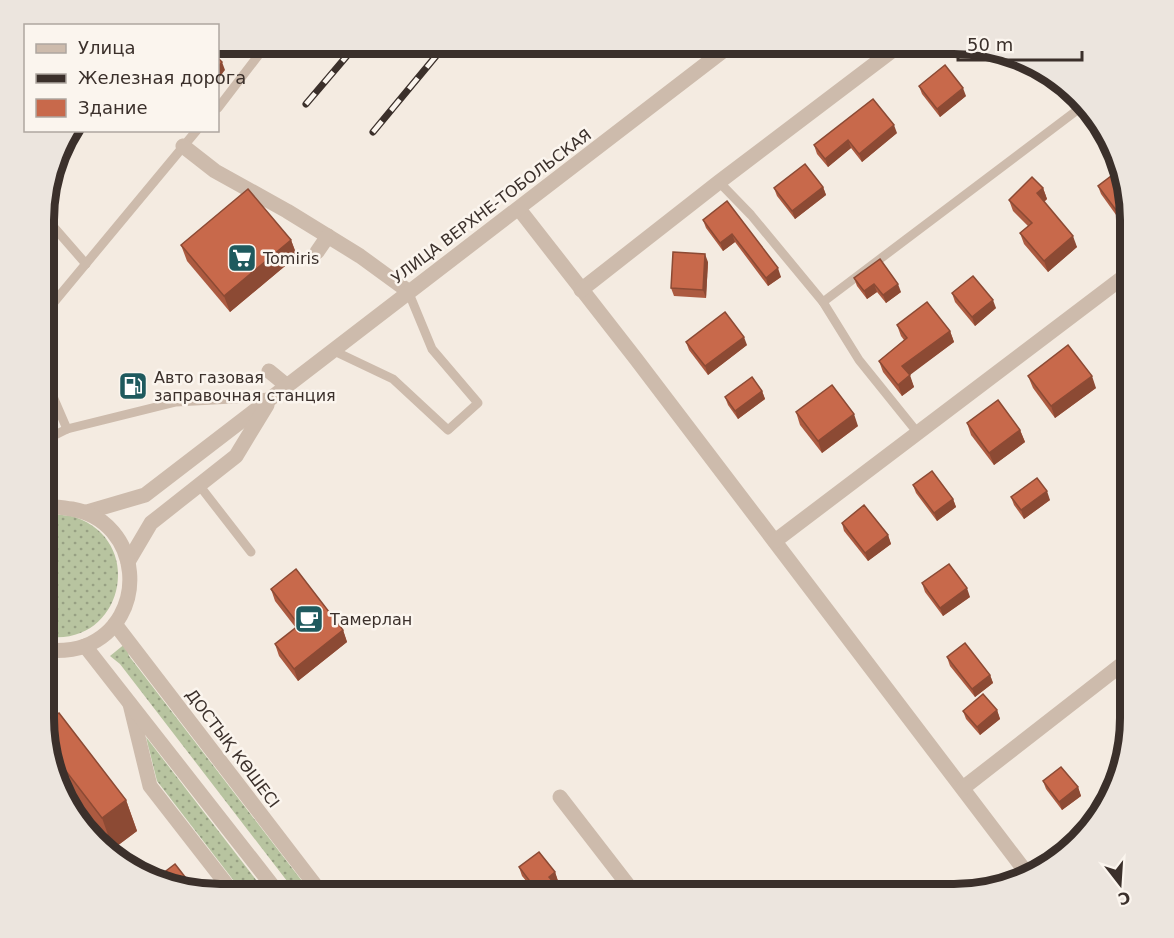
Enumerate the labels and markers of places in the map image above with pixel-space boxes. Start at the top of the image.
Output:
supermarket icon: Tomiris [226,242,258,274]
place label: Tomiris [262,249,319,268]
place label: Авто газовая заправочная станция [154,368,336,405]
fuel station icon: Авто газовая заправочная станция [117,370,149,402]
cafe icon: Тамерлан [293,603,325,635]
place label: Тамерлан [329,610,412,629]

